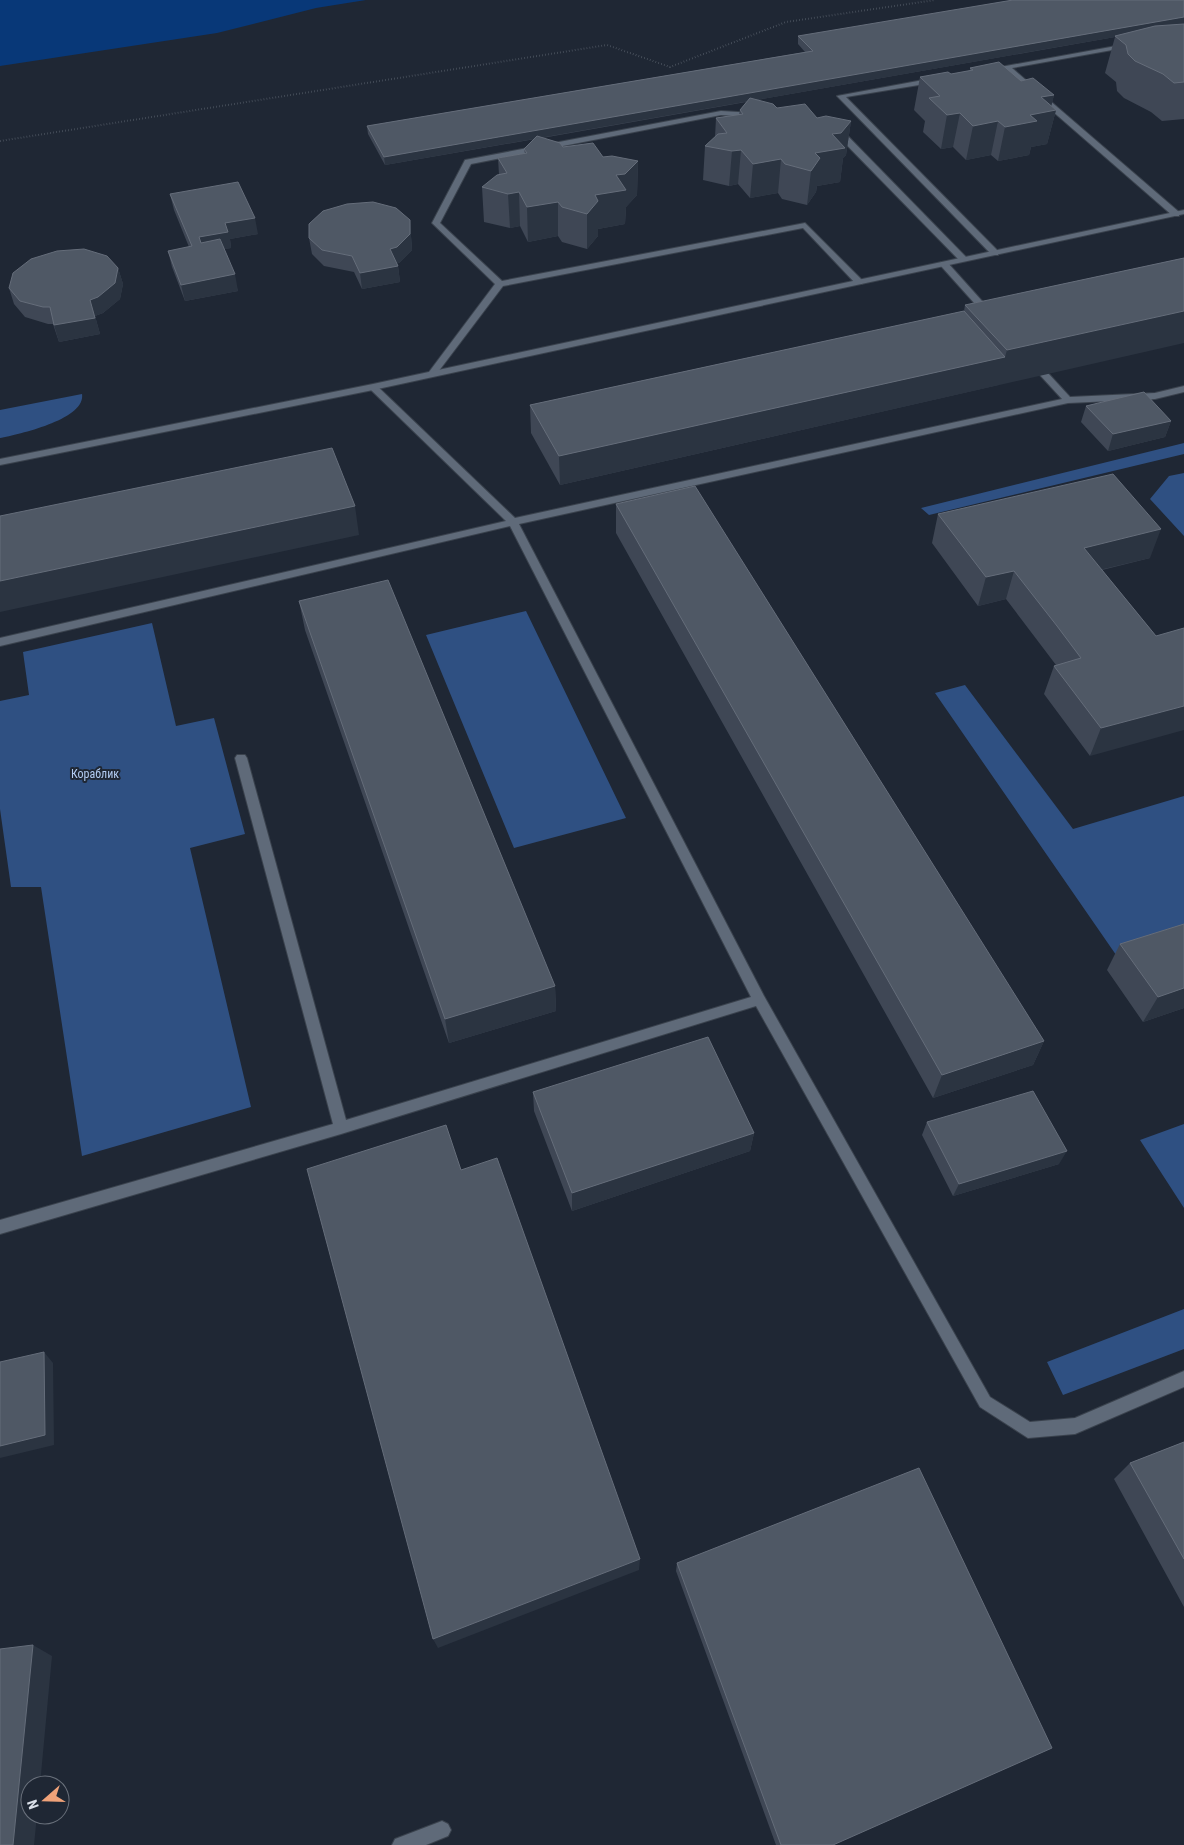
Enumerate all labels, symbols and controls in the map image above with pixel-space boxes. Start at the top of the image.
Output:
park label: Кораблик [71,767,119,781]
north arrow [20,1775,70,1825]
text: N [24,1798,42,1811]

